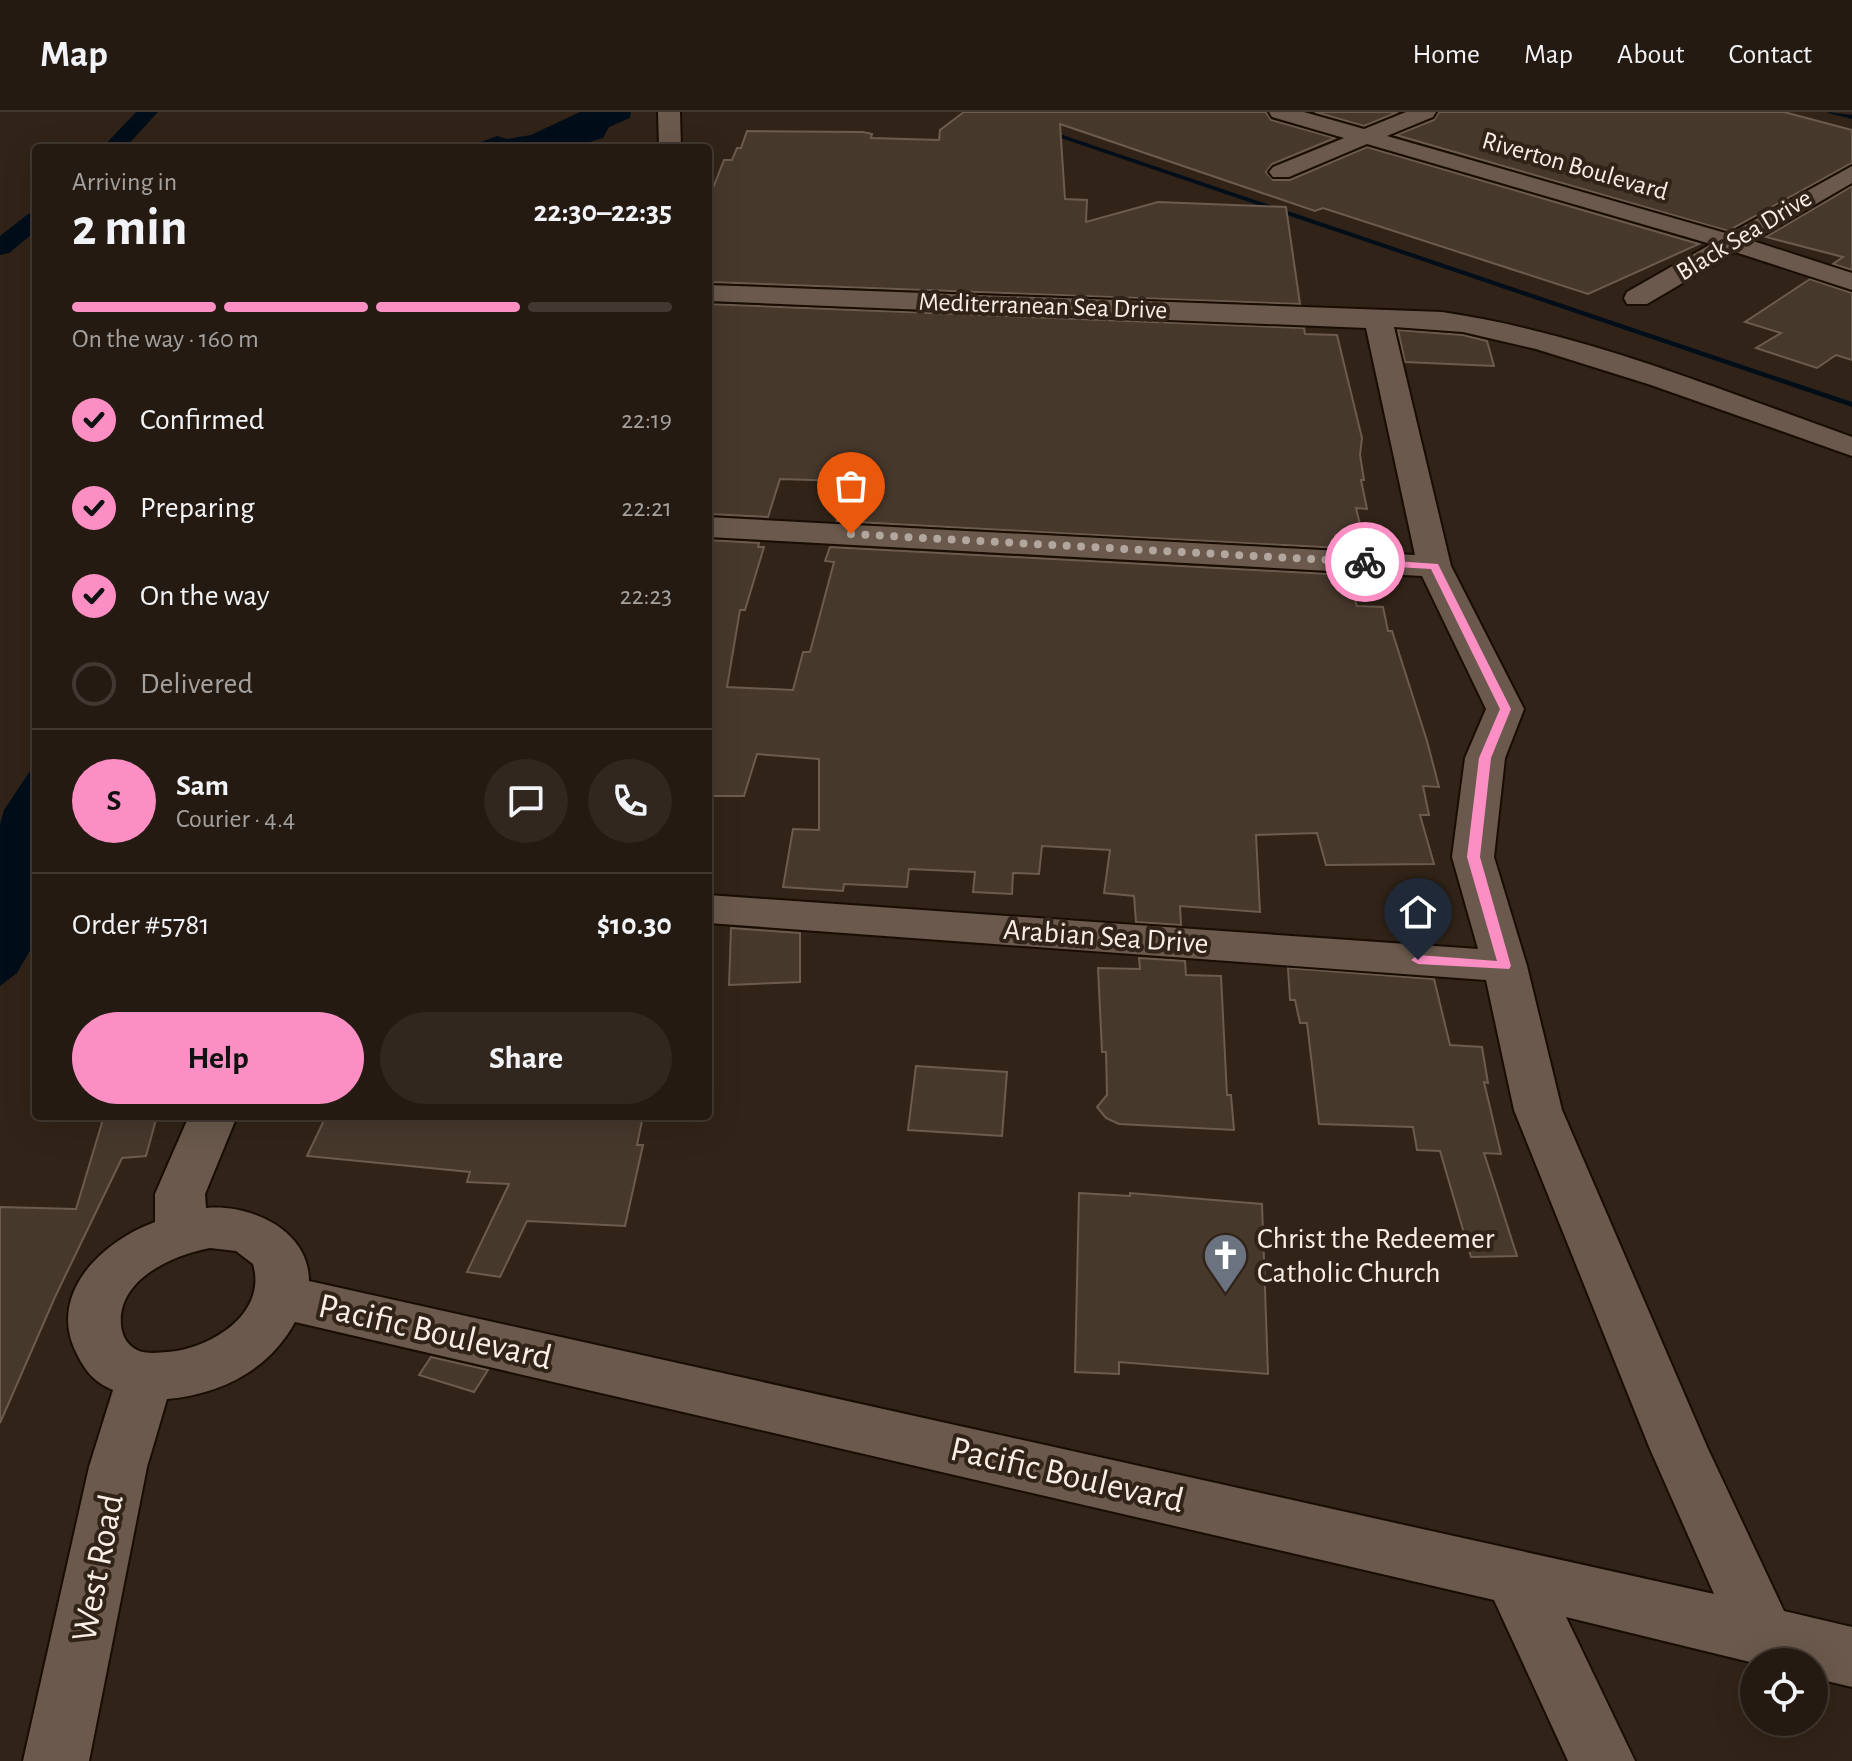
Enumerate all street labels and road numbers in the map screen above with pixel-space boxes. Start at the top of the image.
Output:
street label: Riverton Boulevard [1479,127,1671,205]
street label: Black Sea Drive [1672,185,1816,285]
street label: Mediterranean Sea Drive [918,289,1168,323]
street label: Arabian Sea Drive [1002,915,1210,959]
street label: Pacific Boulevard [315,1288,555,1376]
street label: Pacific Boulevard [947,1431,1187,1519]
street label: West Road [66,1491,130,1645]

